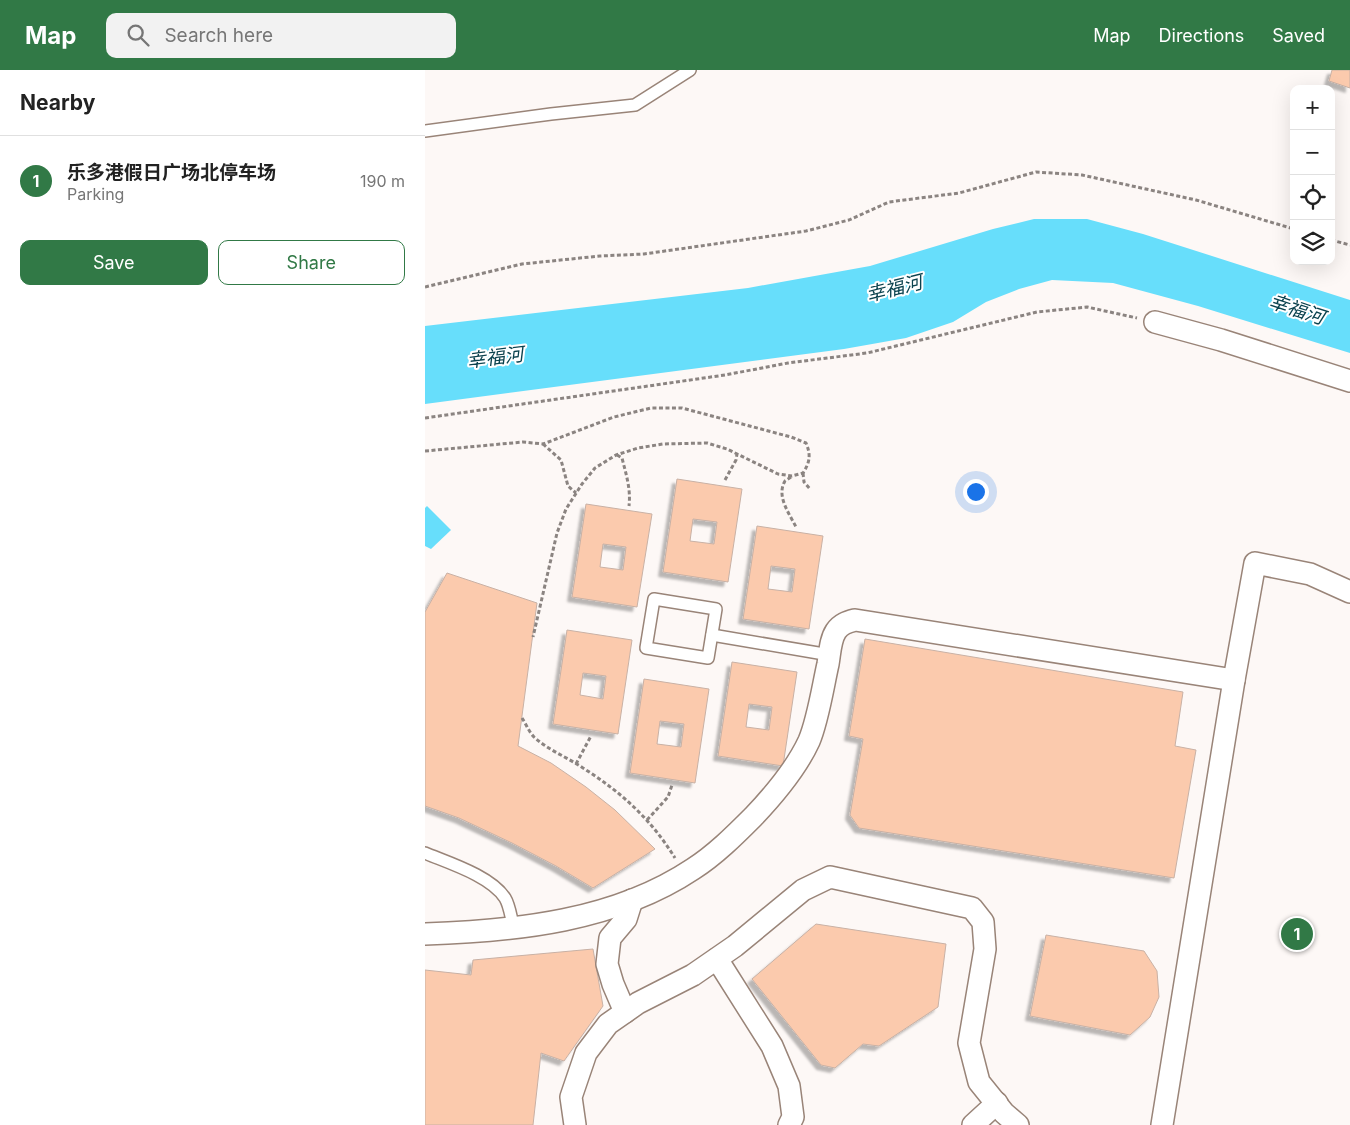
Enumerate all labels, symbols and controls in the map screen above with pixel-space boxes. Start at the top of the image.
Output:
search box [106,13,456,58]
text: Map [25,21,76,50]
icon: search [124,21,152,49]
text: Search here [164,24,273,47]
text: Map [1093,25,1131,46]
text: Directions [1159,25,1244,46]
text: Saved [1272,25,1325,46]
map controls [1290,85,1335,265]
button: + [1290,85,1335,130]
text: Nearby [20,90,95,115]
button: − [1290,130,1335,175]
text: 乐多港假日广场北停车场 [67,161,276,184]
text: 1 [33,171,39,191]
text: 190 m [360,171,405,191]
button: locate [1290,175,1335,220]
text: Parking [67,184,124,204]
button: layers [1290,220,1335,265]
button: Save [20,240,208,285]
button: Share [218,240,405,285]
water label: 幸福河 [864,269,928,307]
water label: 幸福河 [1266,290,1331,330]
water label: 幸福河 [465,342,529,372]
your location [963,479,989,505]
pin: 1 [1281,915,1313,953]

